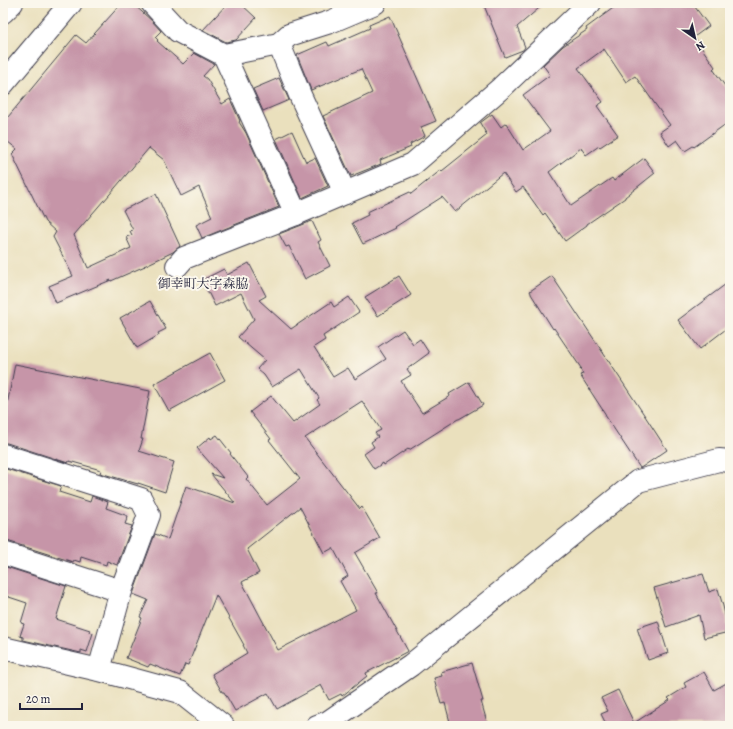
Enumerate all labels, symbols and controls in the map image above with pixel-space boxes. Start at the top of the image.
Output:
north arrow [675,18,715,58]
text: N [693,37,708,54]
district label: 御幸町大字森脇 [157,275,249,292]
scale bar [20,685,82,711]
text: 20 m [26,691,50,707]

